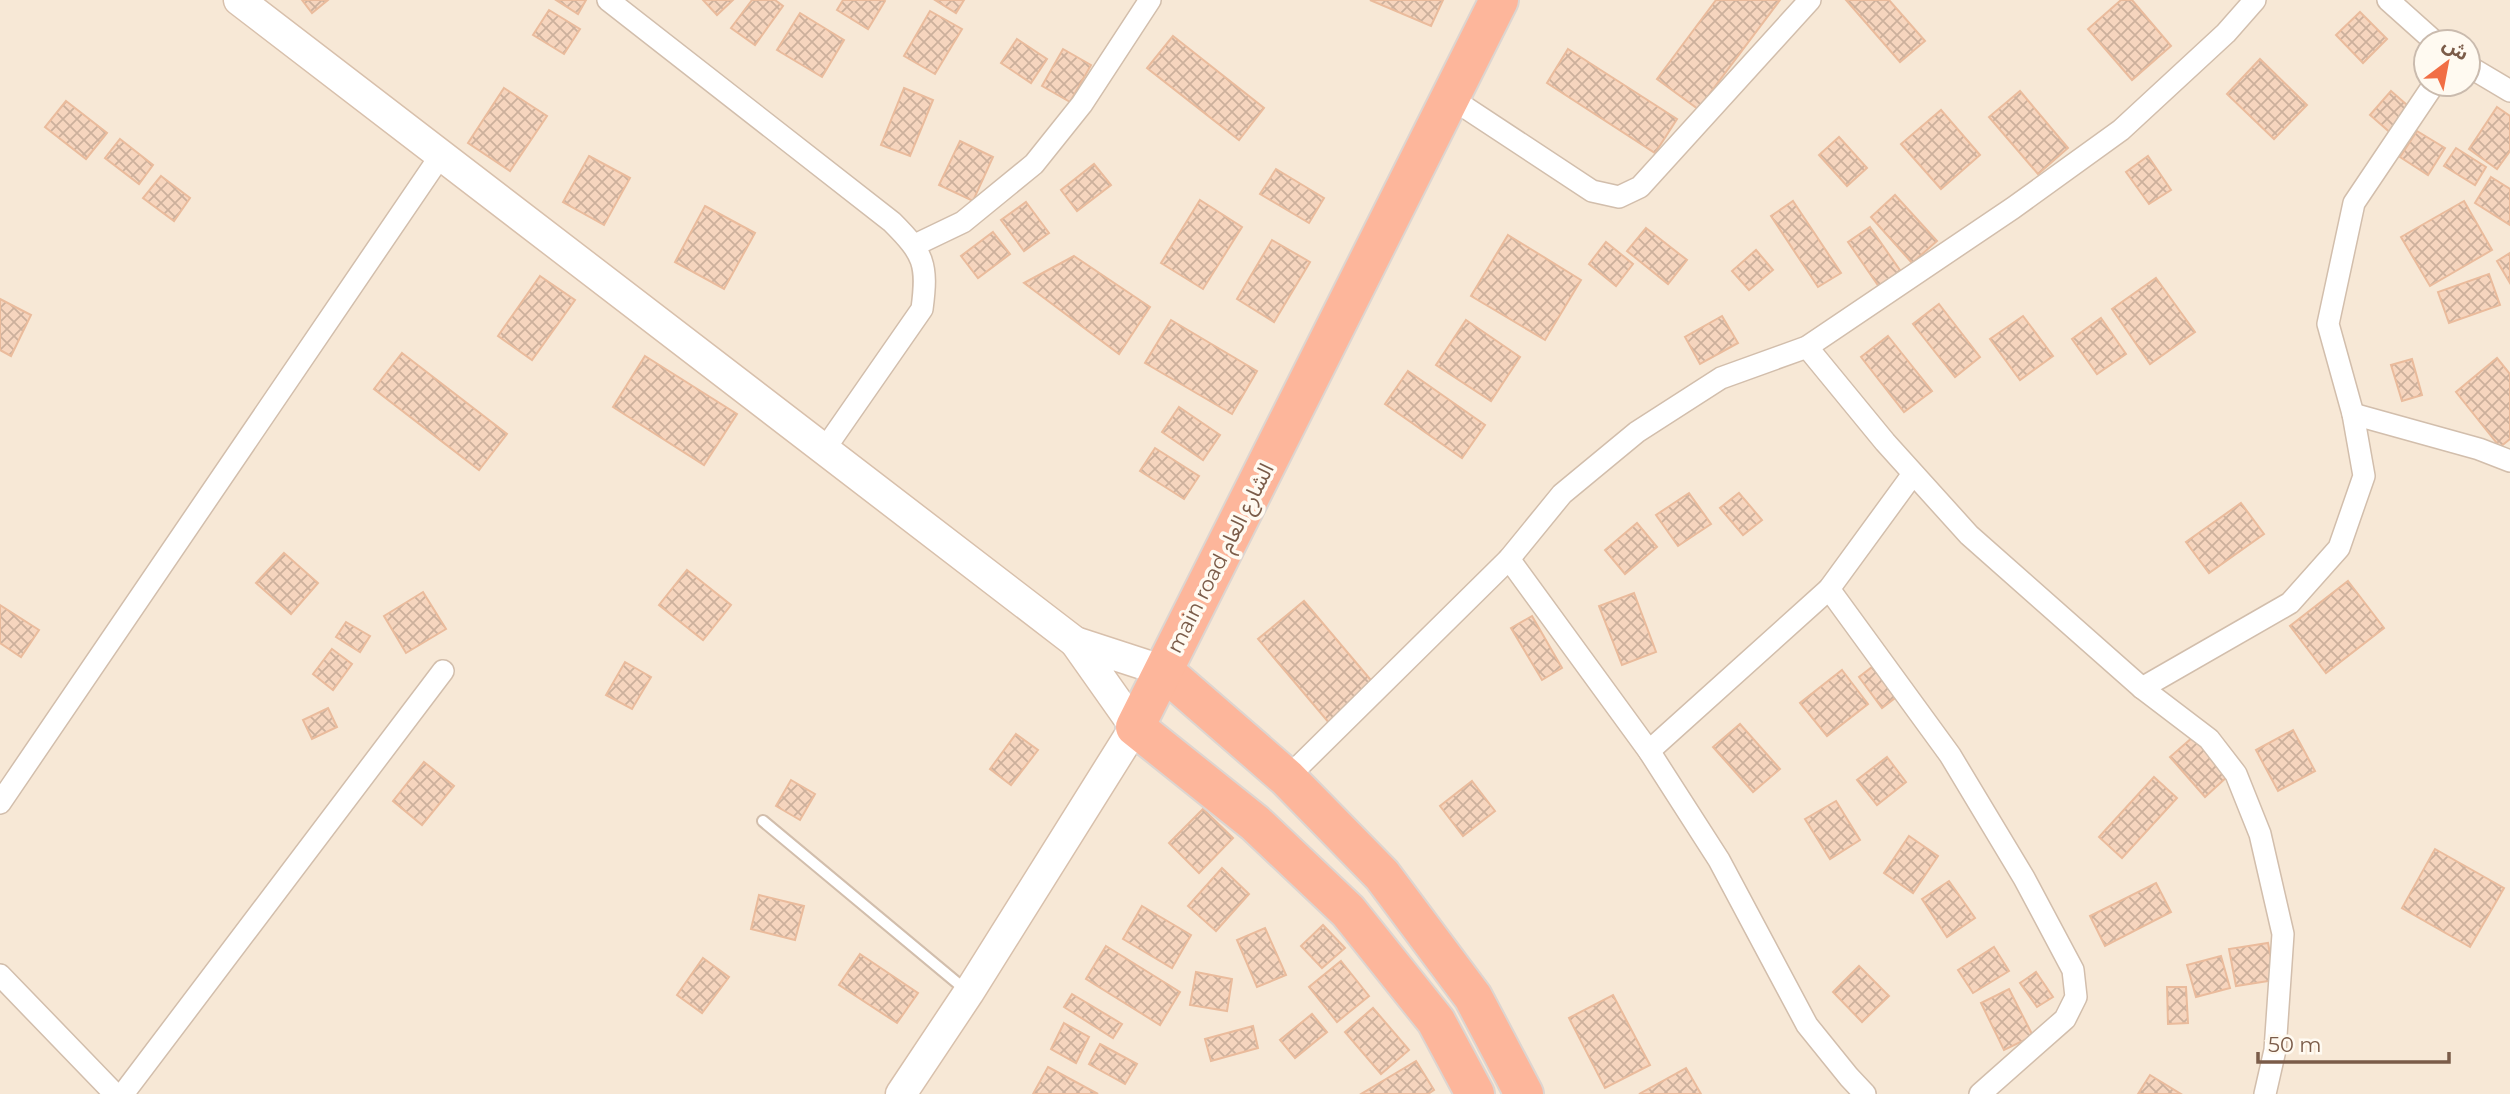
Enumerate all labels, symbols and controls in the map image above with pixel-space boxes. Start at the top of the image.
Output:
north arrow [2412,28,2482,98]
text: ش [2439,32,2473,66]
street label: main road الشارع العام [1161,459,1282,659]
scale bar [2258,1020,2449,1064]
text: 50 m [2268,1032,2322,1057]

